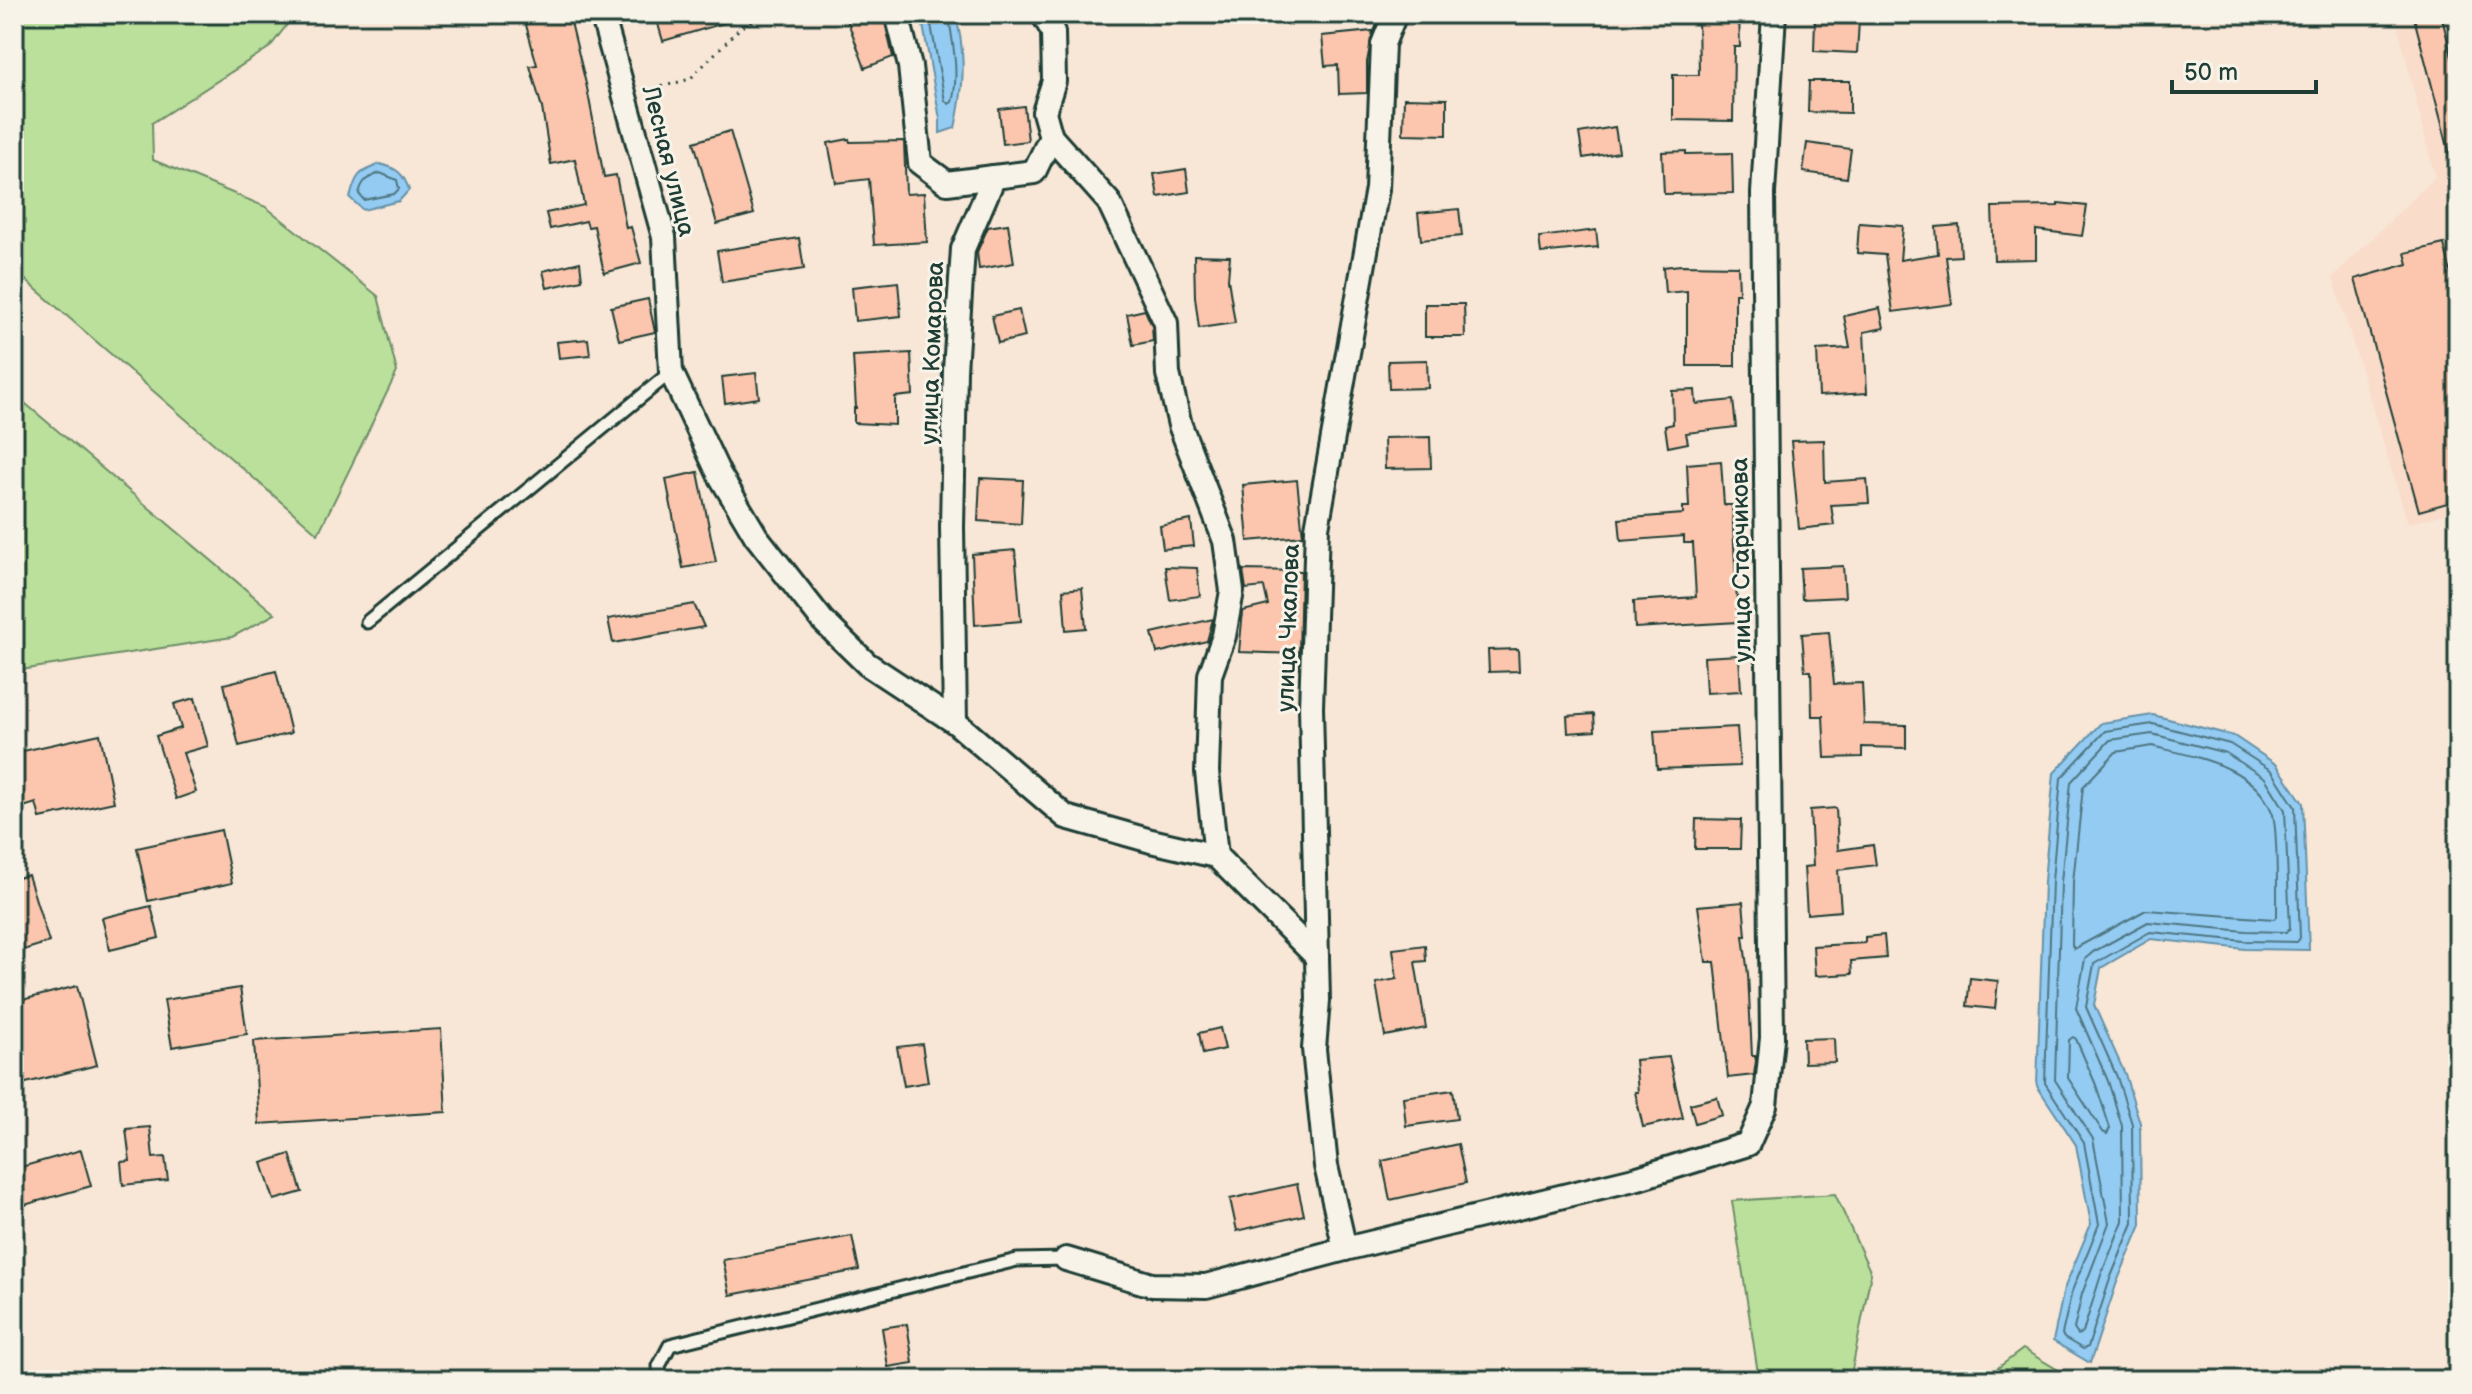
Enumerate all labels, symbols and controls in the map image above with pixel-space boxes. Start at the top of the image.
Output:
scale bar [2172,44,2316,94]
text: 50 m [2184,58,2238,87]
street label: Лесная улица [636,82,701,240]
street label: улица Комарова [915,261,950,445]
street label: улица Старчикова [1725,457,1758,663]
street label: улица Чкалова [1271,543,1306,713]

